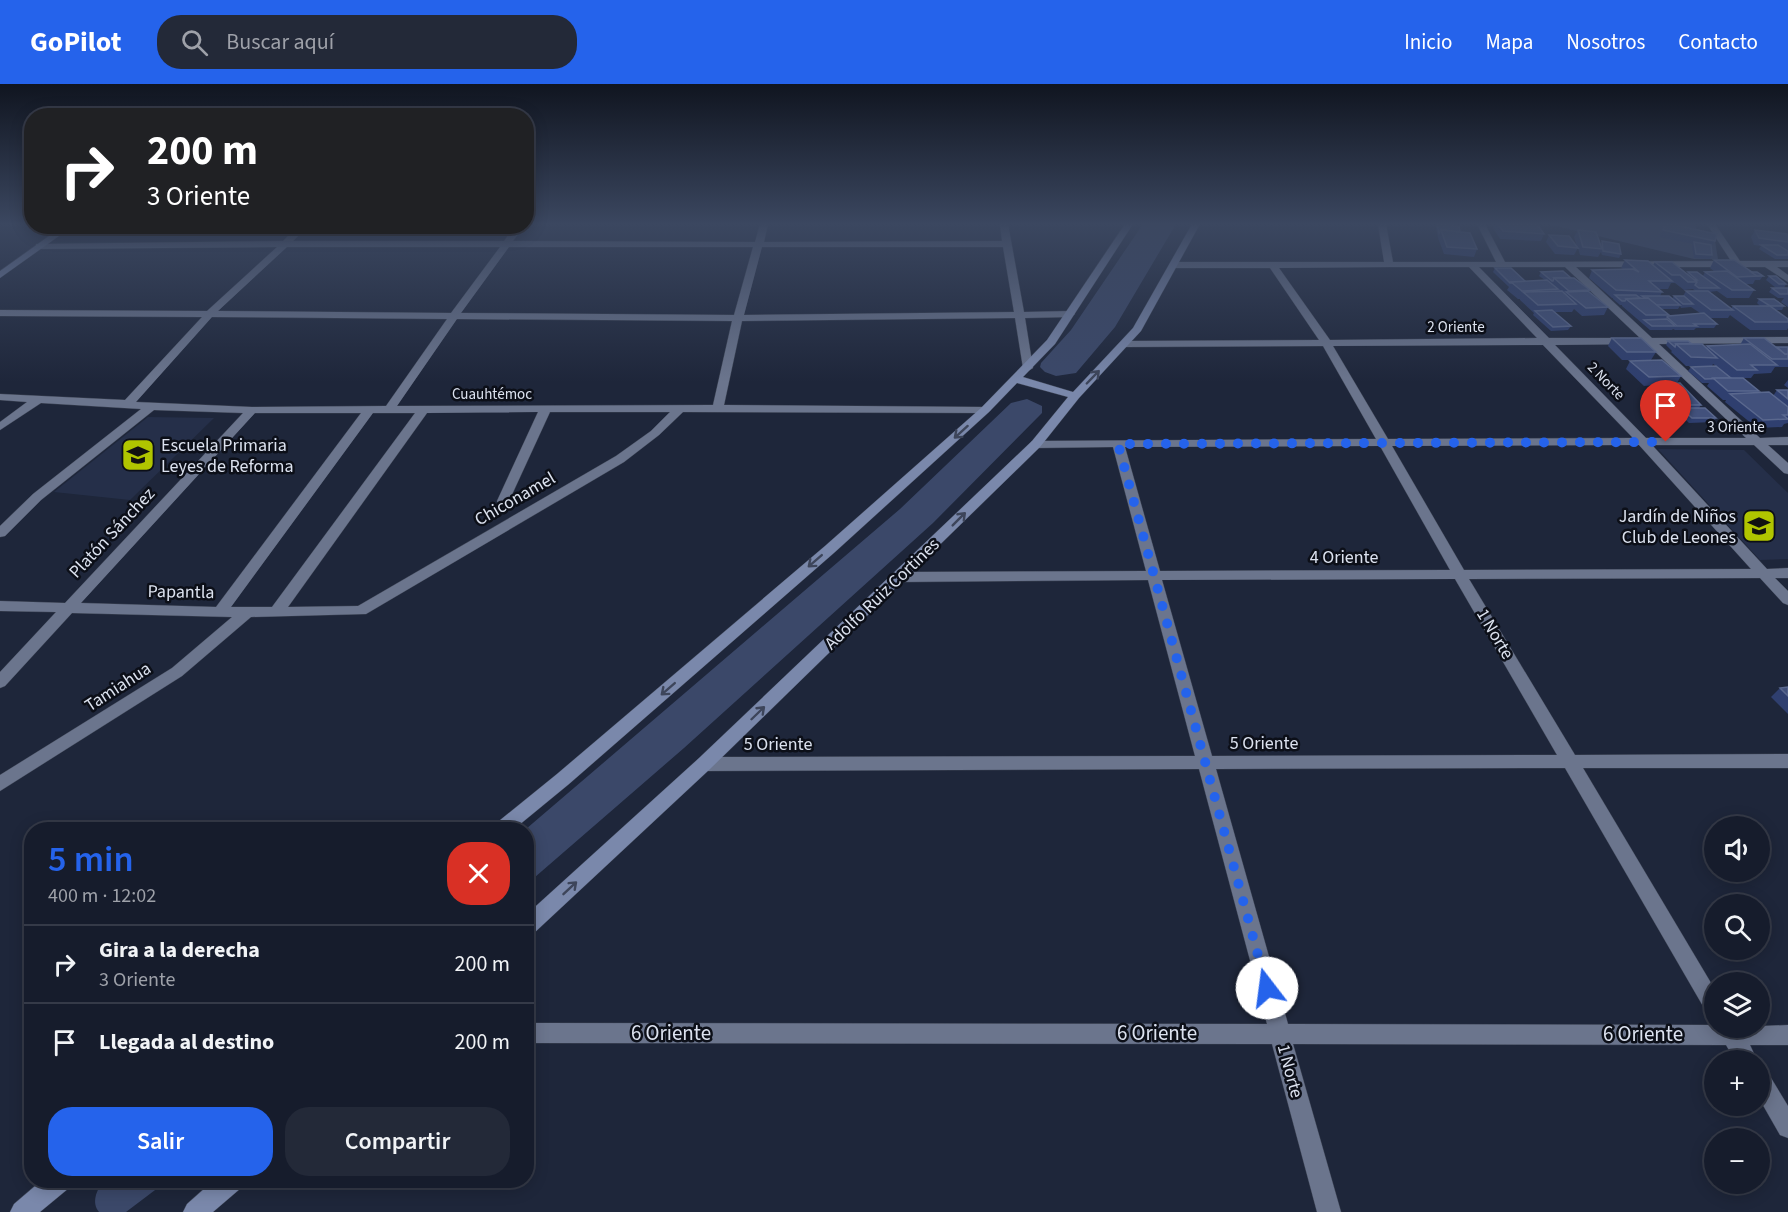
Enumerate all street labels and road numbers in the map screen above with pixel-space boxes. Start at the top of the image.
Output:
street label: 2 Oriente [1427,317,1485,338]
street label: 2 Norte [1583,357,1629,405]
street label: Cuauhtémoc [452,384,532,405]
street label: 3 Oriente [1707,417,1765,438]
street label: Chiconamel [470,466,560,532]
street label: Platón Sánchez [63,482,161,584]
street label: Adolfo Ruiz Cortines [819,532,945,656]
street label: 4 Oriente [1310,545,1378,570]
street label: Papantla [147,579,215,605]
street label: 1 Norte [1470,604,1520,664]
street label: Tamiahua [80,656,156,718]
street label: 5 Oriente [1230,731,1298,756]
street label: 5 Oriente [744,732,812,757]
street label: 6 Oriente [631,1018,711,1048]
street label: 6 Oriente [1117,1018,1197,1048]
street label: 6 Oriente [1603,1019,1683,1049]
street label: 1 Norte [1271,1041,1309,1101]

